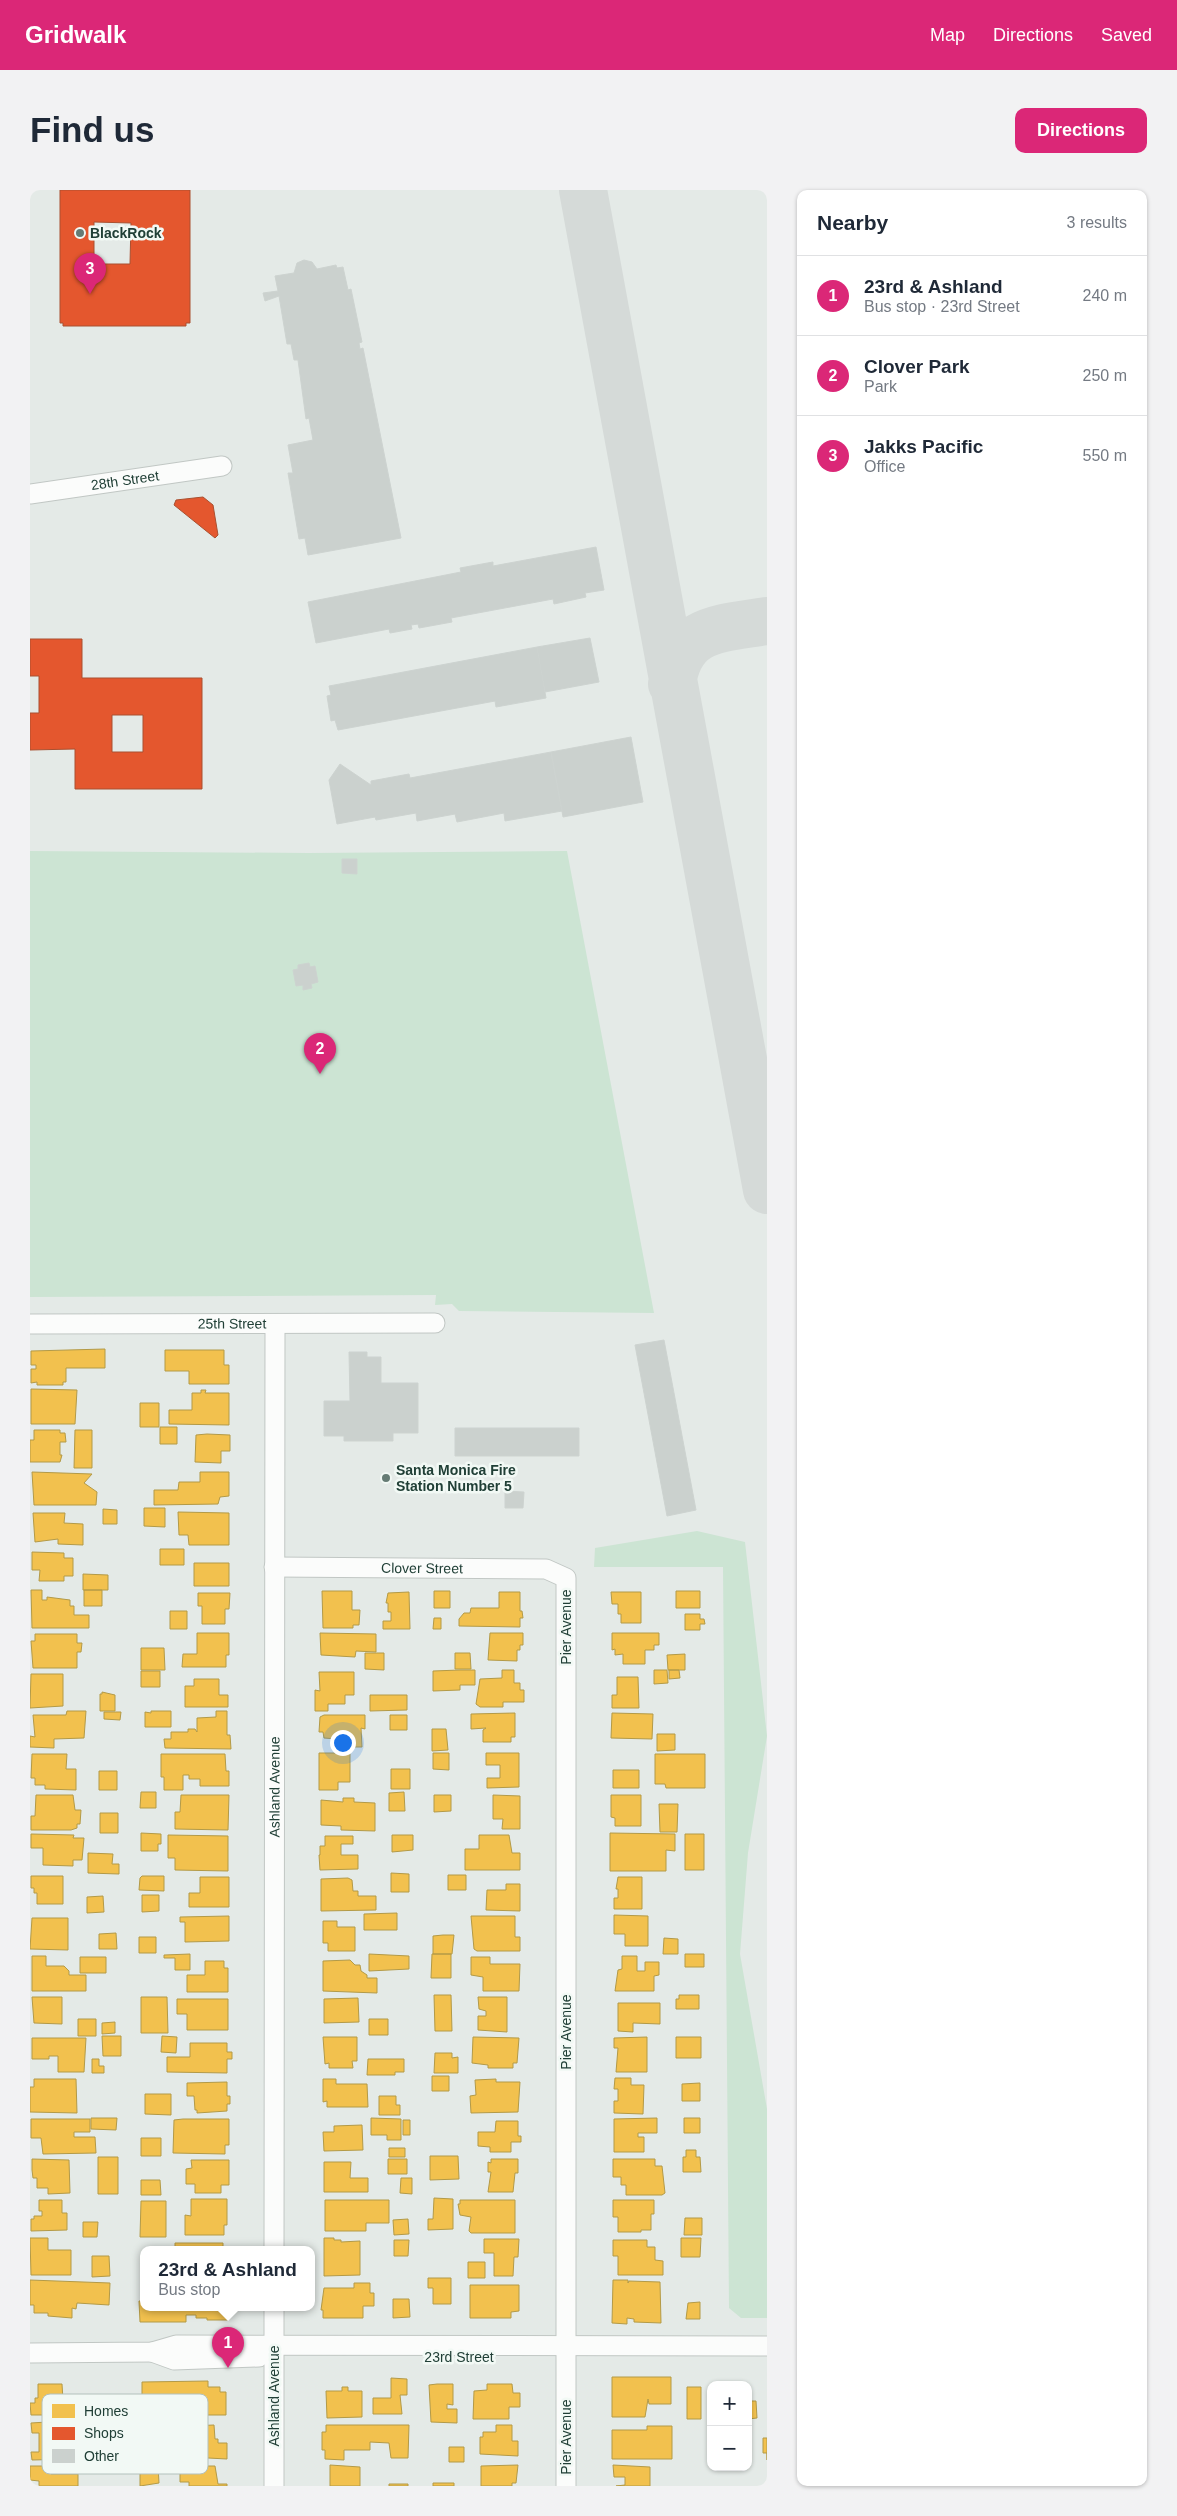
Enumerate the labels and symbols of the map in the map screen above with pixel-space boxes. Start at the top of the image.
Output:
place label: BlackRock [90,225,162,241]
marker: BlackRock [74,227,86,239]
pin: 3 [74,253,106,294]
street label: 28th Street [90,467,160,493]
pin: 2 [304,1033,336,1074]
street label: 25th Street [198,1315,266,1332]
place label: Santa Monica Fire Station Number 5 [396,1462,516,1494]
marker: Santa Monica Fire Station Number 5 [380,1472,392,1484]
street label: Clover Street [381,1560,463,1576]
street label: Pier Avenue [558,1589,574,1665]
your location [330,1730,356,1756]
street label: Ashland Avenue [266,1736,283,1838]
street label: Pier Avenue [558,1994,574,2070]
pin: 1 [212,2327,244,2368]
street label: Ashland Avenue [266,2345,282,2446]
street label: 23rd Street [424,2349,494,2365]
legend [42,2394,208,2474]
street label: Pier Avenue [558,2399,574,2475]
text: Homes [84,2403,128,2419]
text: Shops [84,2425,124,2441]
text: Other [84,2448,119,2464]

